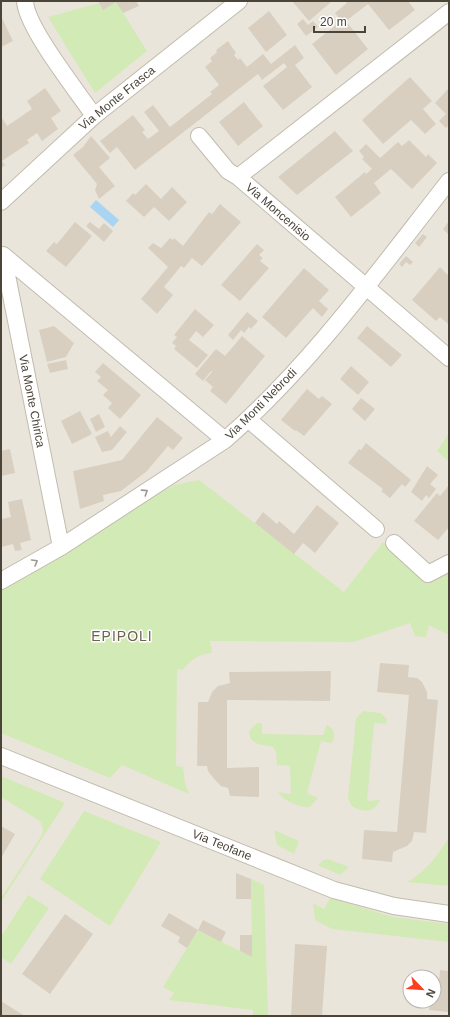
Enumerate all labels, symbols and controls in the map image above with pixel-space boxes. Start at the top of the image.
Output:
scale bar [314,8,365,34]
text: 20 m [320,15,347,29]
street label: Via Monte Frasca [76,63,158,133]
street label: Via Moncenisio [243,180,313,244]
street label: Via Monte Chirica [16,353,48,449]
street label: Via Monti Nebrodi [222,365,300,443]
one-way arrow [141,490,148,497]
one-way arrow [31,559,38,566]
district label: EPIPOLI [91,628,153,644]
street label: Via Teofane [190,827,254,863]
north arrow [402,969,442,1009]
text: N [424,987,438,999]

